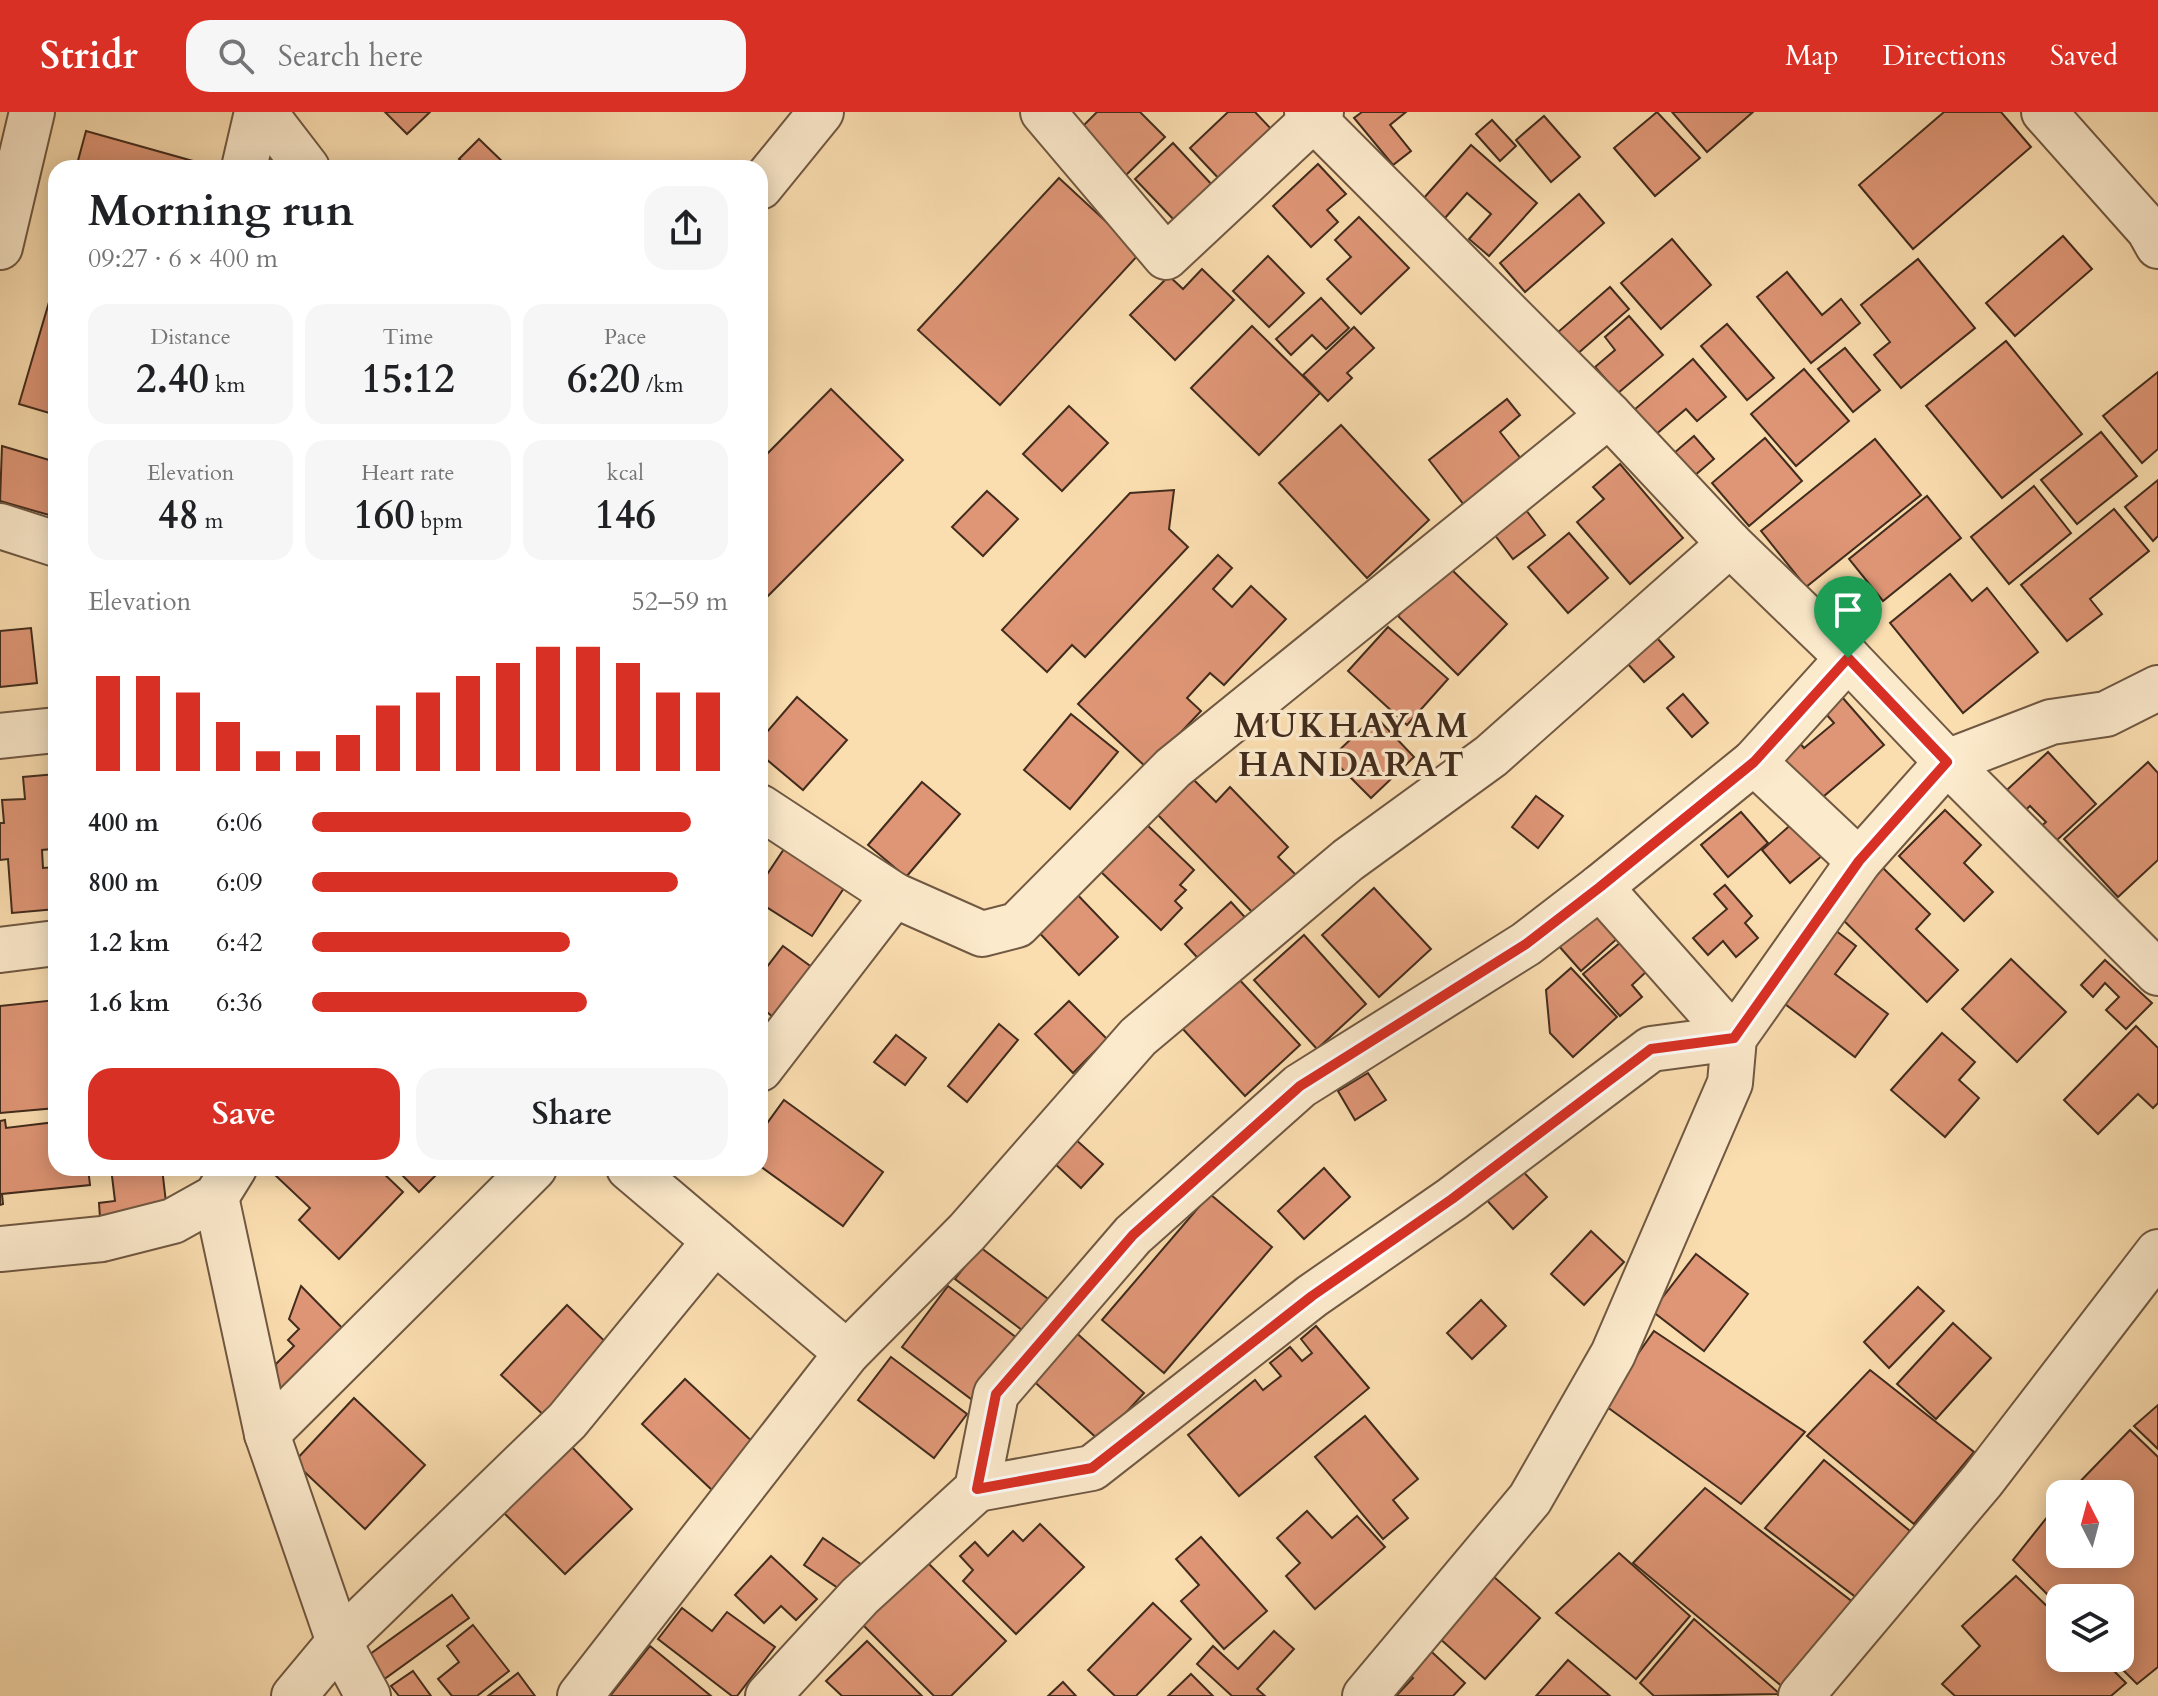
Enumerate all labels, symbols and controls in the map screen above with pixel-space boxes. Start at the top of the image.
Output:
search box [186,20,746,92]
text: Stridr [40,30,138,82]
icon: search [214,34,258,78]
text: Search here [278,36,423,77]
text: Map [1785,37,1839,75]
text: Directions [1883,37,2006,75]
text: Saved [2050,37,2118,75]
text: Morning run [88,181,354,241]
button: share [644,186,728,270]
text: 09:27 · 6 × 400 m [88,241,278,276]
text: Distance [150,322,231,352]
text: Time [383,322,433,352]
text: Pace [604,322,647,352]
text: 2.40 [136,352,209,407]
text: 15:12 [361,352,455,407]
text: 6:20 [567,352,640,407]
text: km [209,370,245,400]
text: /km [640,370,684,400]
text: Elevation [147,458,234,488]
text: Heart rate [361,458,455,488]
text: kcal [607,458,644,488]
text: 48 [158,488,199,543]
text: 160 [353,488,415,543]
text: 146 [595,488,656,543]
text: m [199,506,223,536]
text: bpm [415,506,463,536]
pin [1814,576,1882,658]
text: Elevation [88,584,191,619]
text: 52–59 m [631,584,728,619]
icon: arrive [1826,588,1870,632]
district label: MUKHAYAM HANDARAT [1234,703,1470,788]
text: 400 m [88,805,159,840]
text: 6:06 [216,805,263,840]
text: 800 m [88,865,159,900]
text: 6:09 [216,865,263,900]
text: 1.2 km [88,925,169,960]
text: 6:42 [216,925,263,960]
text: 1.6 km [88,985,169,1020]
text: 6:36 [216,985,263,1020]
button: Save [88,1068,400,1160]
button: Share [416,1068,728,1160]
north arrow [2046,1480,2134,1568]
map controls [2046,1480,2134,1672]
button: layers [2046,1584,2134,1672]

